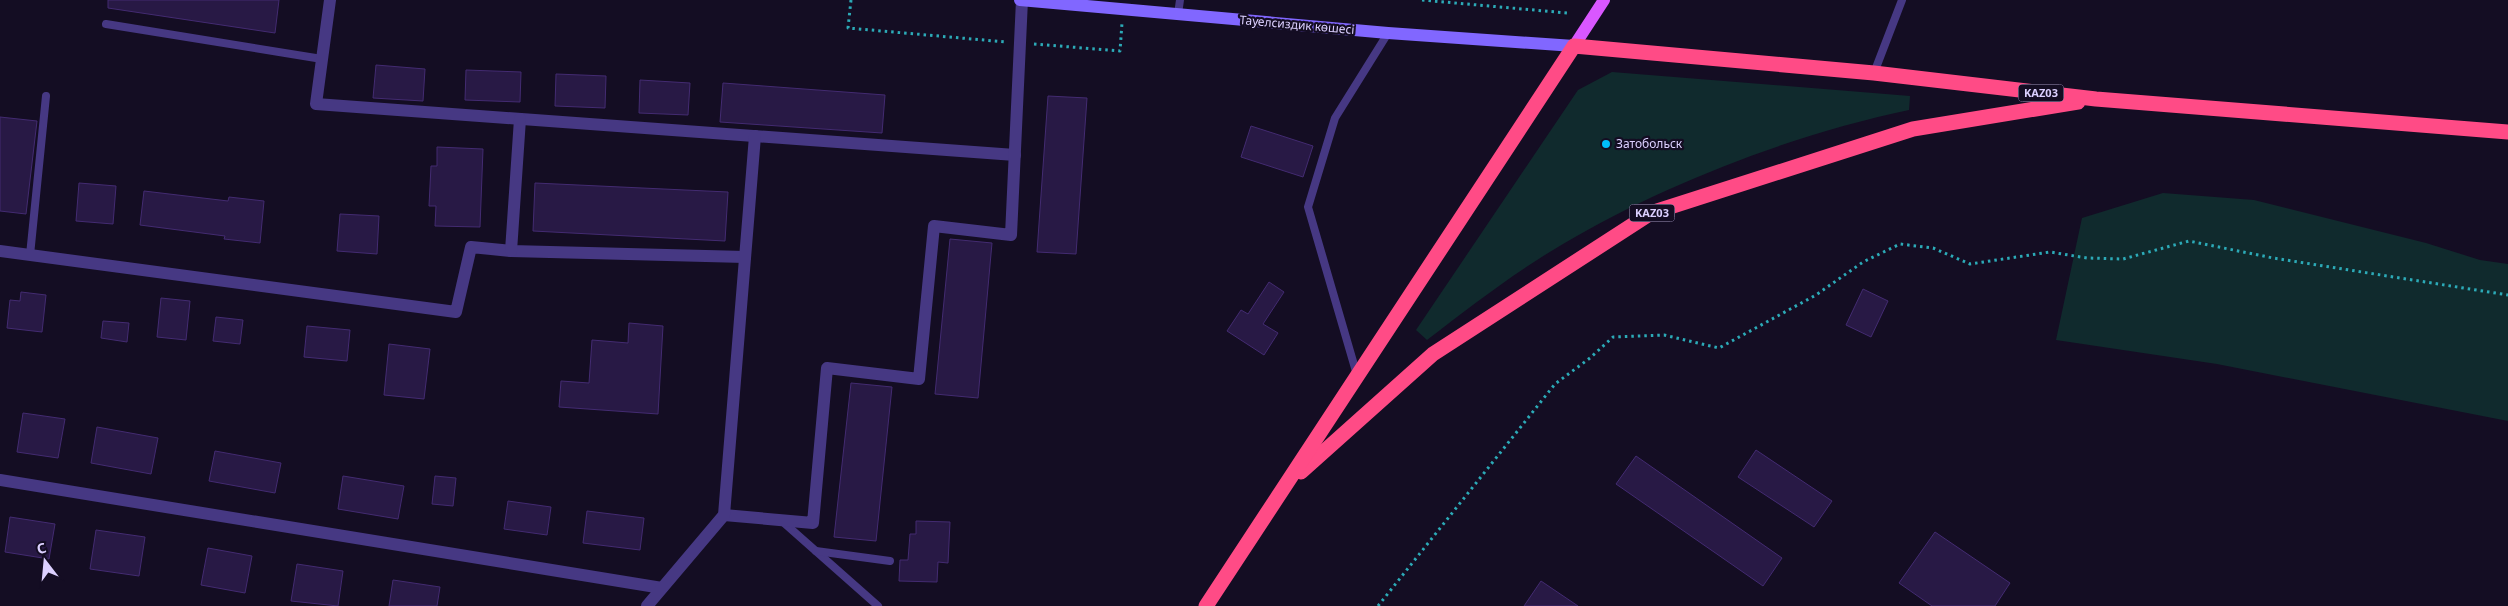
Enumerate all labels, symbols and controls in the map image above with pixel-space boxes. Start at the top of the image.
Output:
street label: Тауелсиздик көшесі [1239,11,1355,38]
road number: KАZ03 [2018,85,2064,102]
place label: Затобольск [1616,135,1683,152]
marker: Затобольск [1600,138,1612,150]
road number: KАZ03 [1630,204,1674,222]
north arrow [20,536,70,586]
text: С [34,538,48,558]

